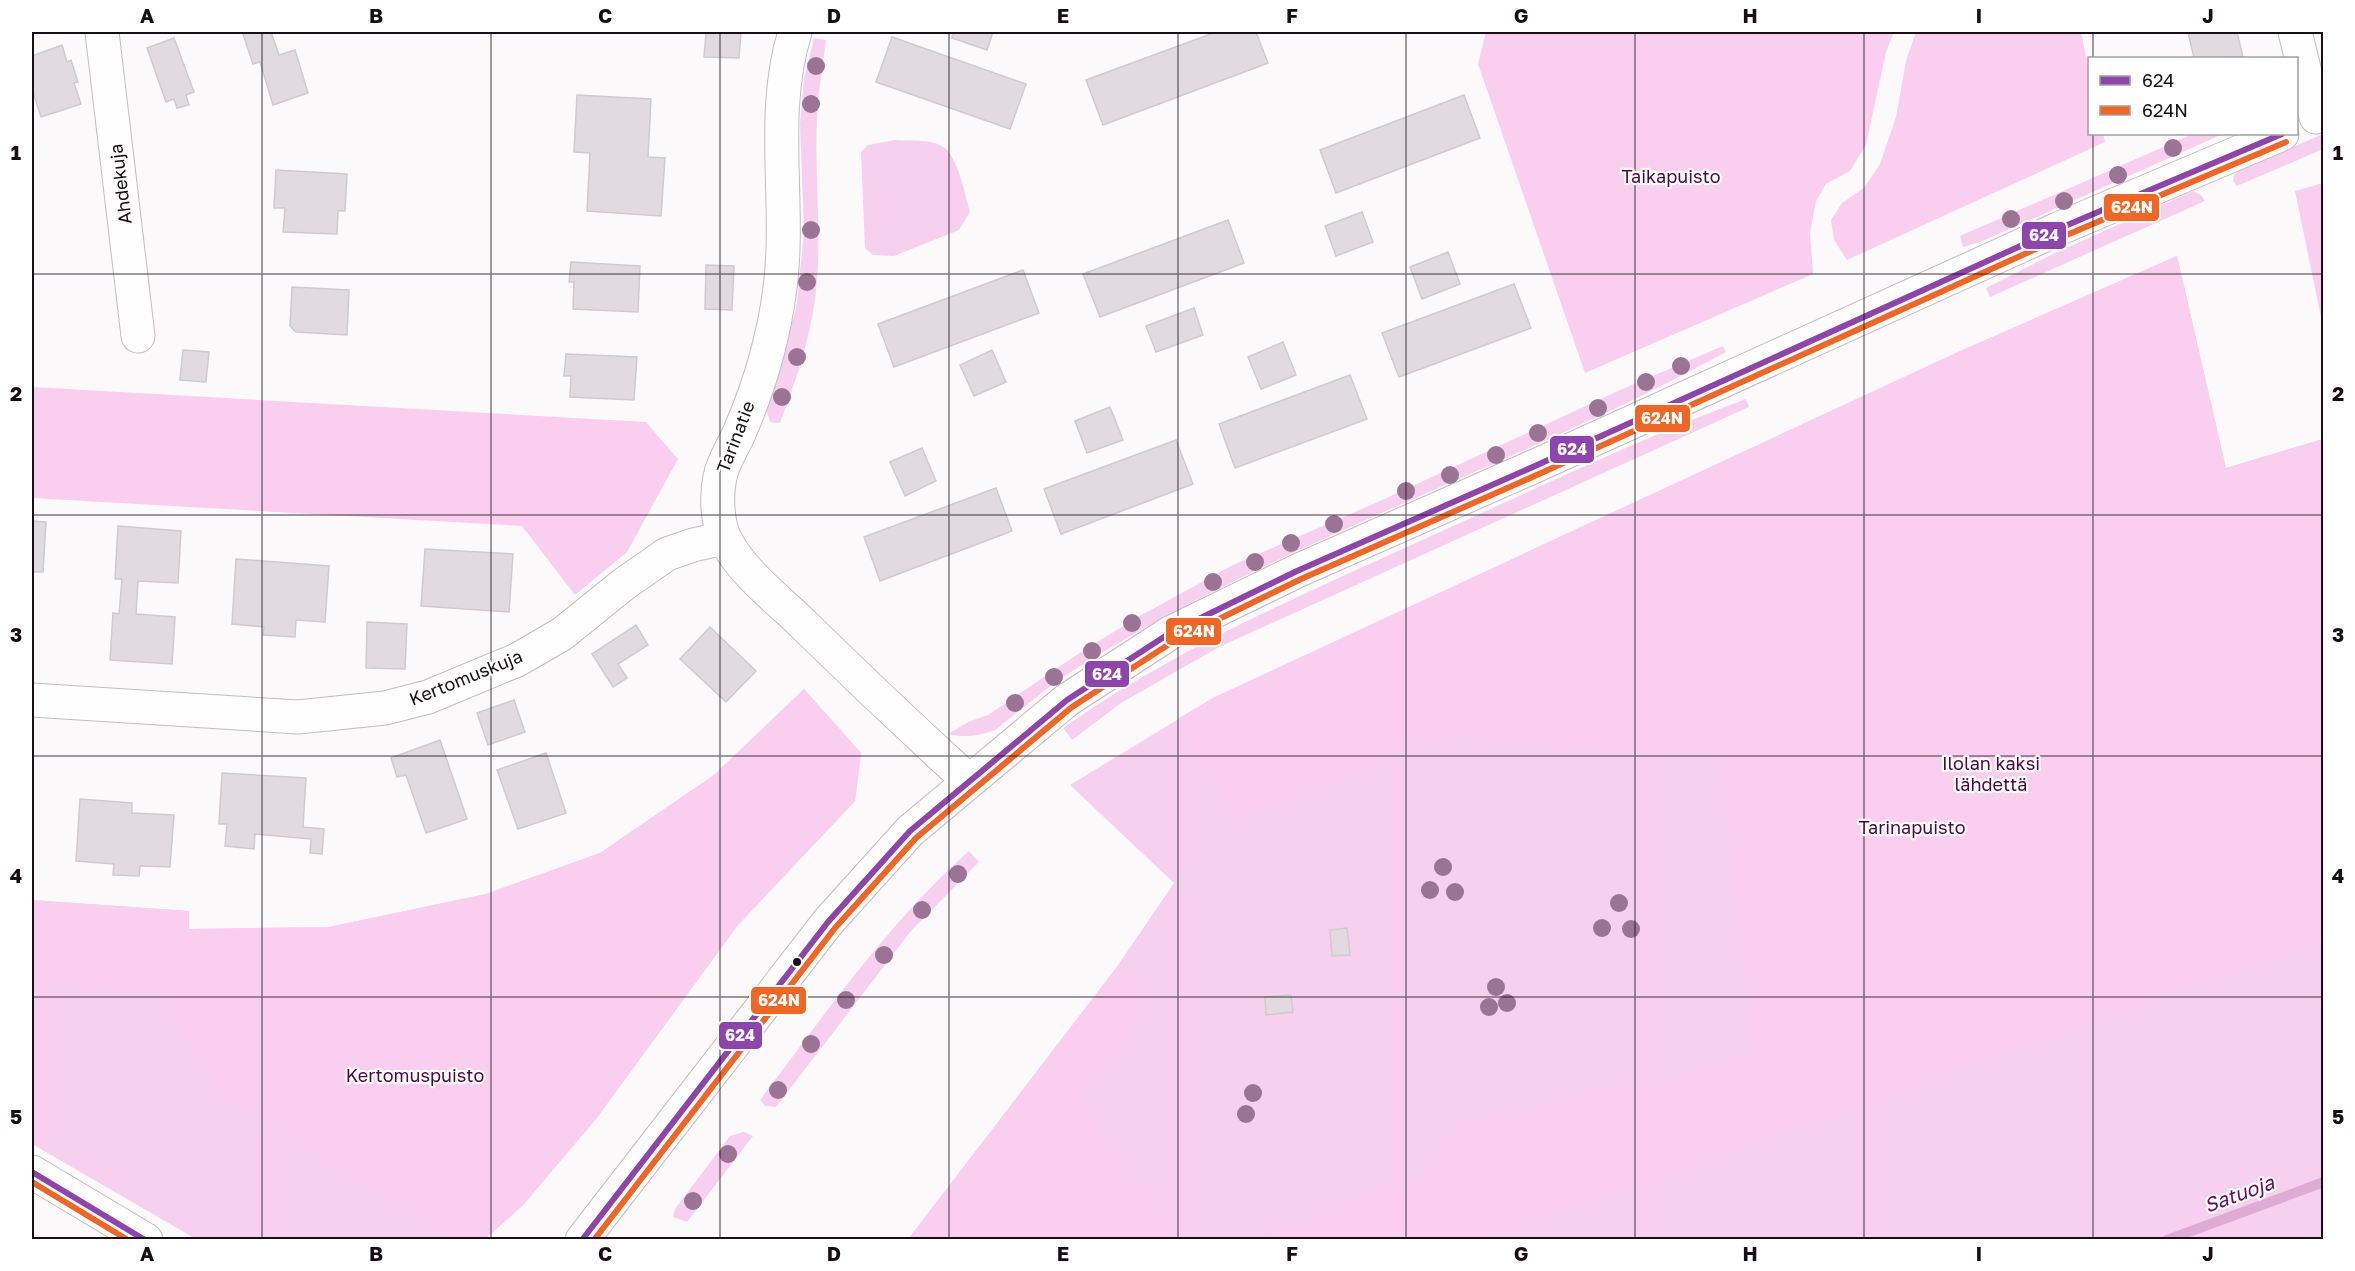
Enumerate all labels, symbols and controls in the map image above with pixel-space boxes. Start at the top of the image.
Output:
text: A [140,3,154,27]
text: B [369,3,383,27]
text: C [598,3,612,27]
text: D [827,3,841,27]
text: E [1057,3,1069,27]
text: F [1286,3,1298,27]
text: G [1514,3,1528,27]
text: H [1742,3,1758,27]
text: I [1976,3,1982,27]
text: J [2202,3,2214,27]
legend [2088,57,2298,135]
text: 624 [2142,69,2174,91]
text: 624N [2142,99,2188,121]
text: 1 [11,140,21,164]
text: 1 [2333,140,2343,164]
street label: Ahdekuja [104,143,136,226]
park label: Taikapuisto [1621,165,1721,187]
line badge: 624N [2103,193,2160,222]
text: 624N [2111,197,2153,217]
line badge: 624 [2021,221,2067,250]
text: 624 [2029,225,2059,245]
text: 2 [10,381,22,405]
text: 2 [2332,381,2344,405]
street label: Tarinatie [711,398,759,476]
line badge: 624N [1634,404,1691,433]
text: 624N [1641,408,1683,428]
line badge: 624 [1549,435,1595,464]
text: 624 [1557,439,1587,459]
line badge: 624N [1165,617,1222,646]
text: 624N [1173,621,1215,641]
text: 3 [10,622,22,646]
text: 3 [2332,622,2344,646]
street label: Kertomuskuja [406,644,526,710]
line badge: 624 [1084,660,1130,688]
text: 624 [1092,664,1122,684]
park label: Ilolan kaksi lähdettä [1942,752,2040,795]
park label: Tarinapuisto [1858,816,1966,838]
text: 4 [10,863,22,887]
text: 4 [2332,863,2344,887]
unlabelled marker [791,956,803,968]
line badge: 624N [750,986,807,1015]
text: 624N [758,990,800,1010]
line badge: 624 [718,1021,763,1050]
text: 624 [725,1025,755,1045]
park label: Kertomuspuisto [346,1064,484,1086]
text: 5 [10,1104,22,1128]
text: 5 [2332,1104,2344,1128]
water label: Satuoja [2200,1169,2278,1218]
text: A [140,1241,154,1265]
text: B [369,1241,383,1265]
text: C [598,1241,612,1265]
text: D [827,1241,841,1265]
text: E [1057,1241,1069,1265]
text: F [1286,1241,1298,1265]
text: G [1514,1241,1528,1265]
text: H [1742,1241,1758,1265]
text: I [1976,1241,1982,1265]
text: J [2202,1241,2214,1265]

